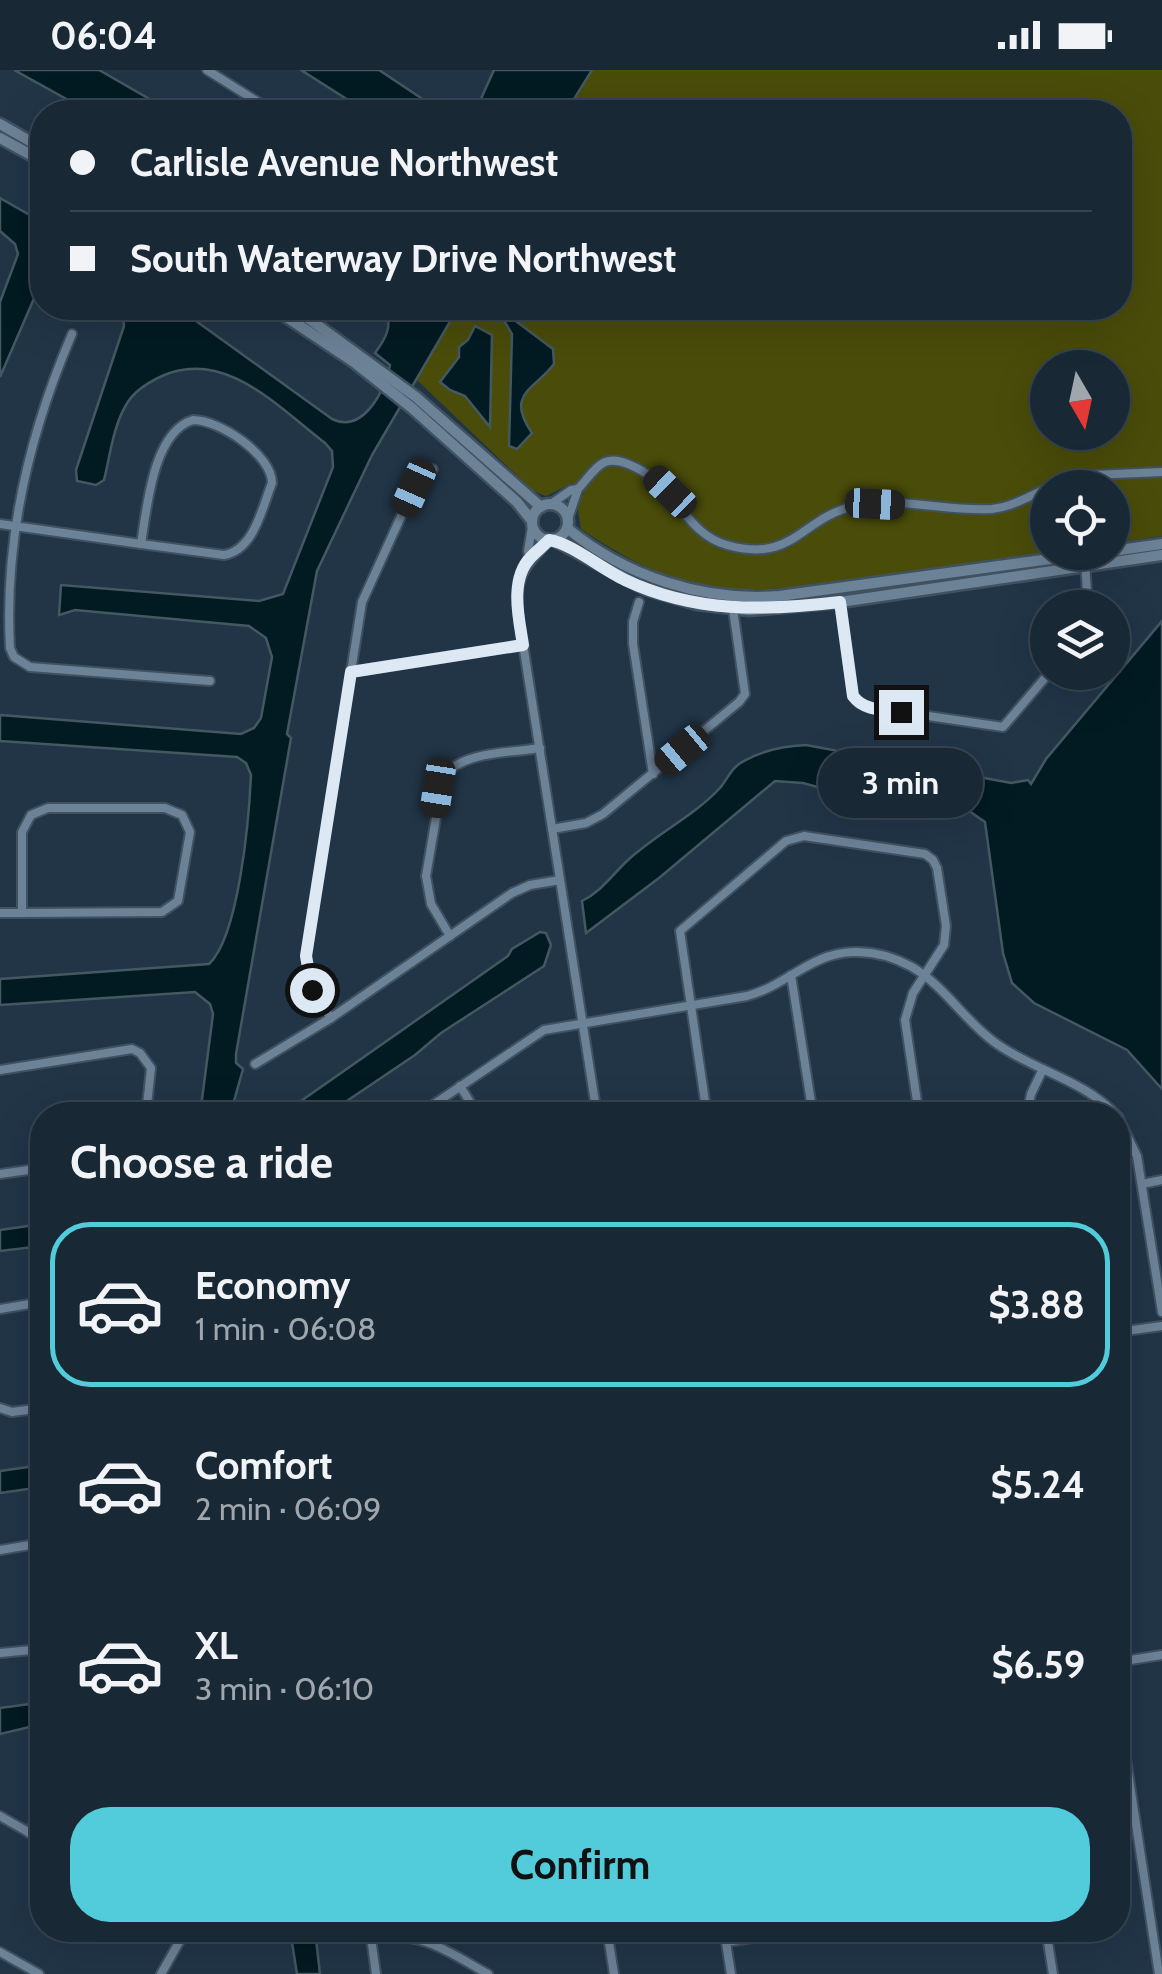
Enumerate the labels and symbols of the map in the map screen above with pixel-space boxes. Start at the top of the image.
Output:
north arrow [1030,350,1130,450]
car [388,454,440,522]
car [638,460,702,524]
car [844,487,906,521]
route end [879,690,924,735]
car [649,719,715,781]
callout: 3 min [818,747,984,817]
car [418,756,458,820]
route start [290,968,335,1013]

